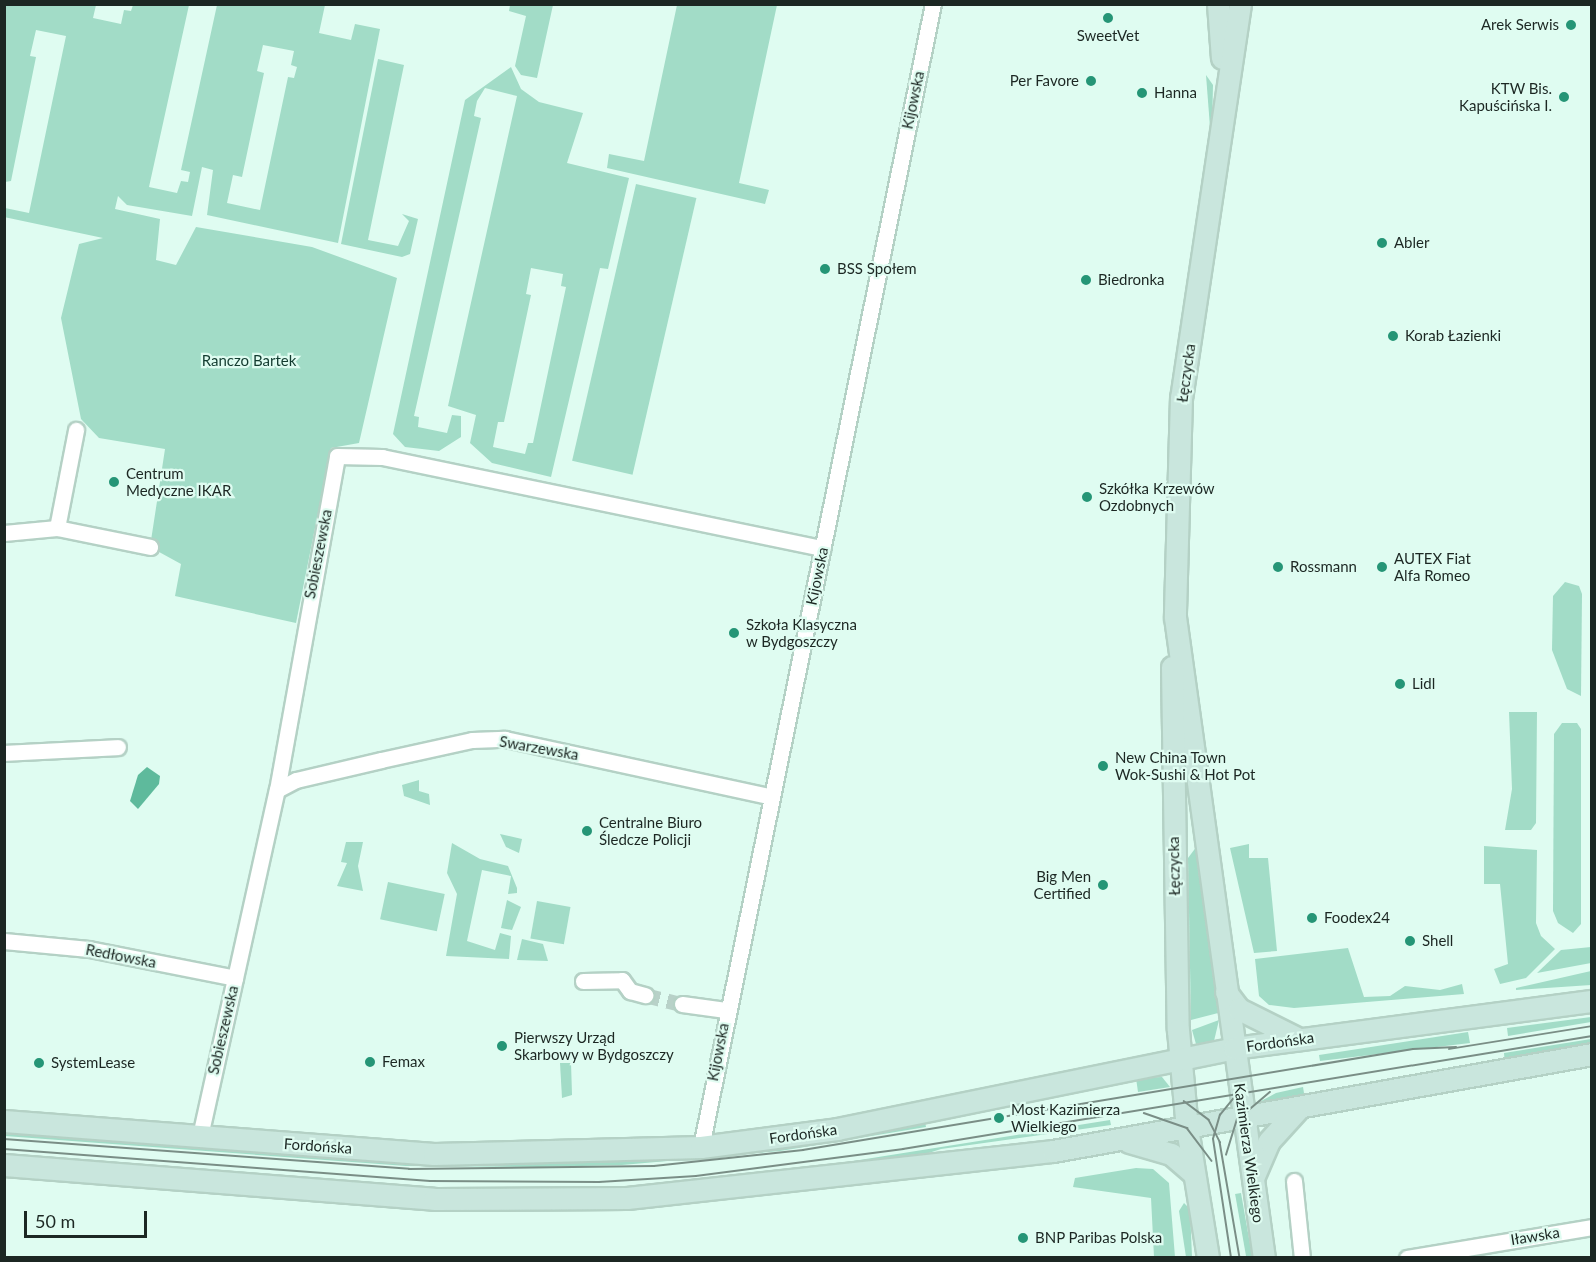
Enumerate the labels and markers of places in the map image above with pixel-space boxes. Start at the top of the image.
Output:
marker: SweetVet [1101,11,1115,25]
place label: Arek Serwis [1481,16,1559,34]
marker: Arek Serwis [1564,18,1578,32]
place label: SweetVet [1077,27,1139,45]
place label: Per Favore [1009,72,1079,90]
marker: Per Favore [1084,74,1098,88]
place label: KTW Bis. Kapuścińska I. [1459,79,1552,114]
place label: Hanna [1154,84,1197,102]
marker: Hanna [1135,86,1149,100]
marker: KTW Bis. Kapuścińska I. [1557,90,1571,104]
place label: Abler [1394,234,1429,252]
marker: Abler [1375,236,1389,250]
place label: BSS Społem [837,260,917,278]
marker: BSS Społem [818,262,832,276]
place label: Biedronka [1098,271,1165,289]
marker: Biedronka [1079,273,1093,287]
place label: Korab Łazienki [1405,327,1501,345]
marker: Korab Łazienki [1386,329,1400,343]
place label: Centrum Medyczne IKAR [126,464,231,499]
marker: Centrum Medyczne IKAR [107,475,121,489]
place label: Szkółka Krzewów Ozdobnych [1099,479,1215,514]
marker: Szkółka Krzewów Ozdobnych [1080,490,1094,504]
place label: AUTEX Fiat Alfa Romeo [1394,549,1471,584]
place label: Rossmann [1290,558,1357,576]
marker: Rossmann [1271,560,1285,574]
marker: AUTEX Fiat Alfa Romeo [1375,560,1389,574]
place label: Szkoła Klasyczna w Bydgoszczy [746,615,857,650]
marker: Szkoła Klasyczna w Bydgoszczy [727,626,741,640]
place label: Lidl [1412,675,1435,693]
marker: Lidl [1393,677,1407,691]
place label: New China Town Wok-Sushi & Hot Pot [1115,748,1255,783]
marker: New China Town Wok-Sushi & Hot Pot [1096,759,1110,773]
place label: Centralne Biuro Śledcze Policji [599,813,702,848]
marker: Centralne Biuro Śledcze Policji [580,824,594,838]
place label: Big Men Certified [1034,867,1091,902]
marker: Big Men Certified [1096,878,1110,892]
place label: Foodex24 [1324,909,1390,927]
marker: Foodex24 [1305,911,1319,925]
place label: Shell [1422,932,1453,950]
marker: Shell [1403,934,1417,948]
place label: Pierwszy Urząd Skarbowy w Bydgoszczy [514,1028,675,1063]
marker: Pierwszy Urząd Skarbowy w Bydgoszczy [495,1039,509,1053]
place label: Femax [382,1053,425,1071]
place label: SystemLease [51,1054,135,1072]
marker: Femax [363,1055,377,1069]
marker: SystemLease [32,1056,46,1070]
place label: Most Kazimierza Wielkiego [1011,1100,1120,1135]
marker: Most Kazimierza Wielkiego [992,1111,1006,1125]
place label: BNP Paribas Polska [1035,1229,1163,1247]
marker: BNP Paribas Polska [1016,1231,1030,1245]

